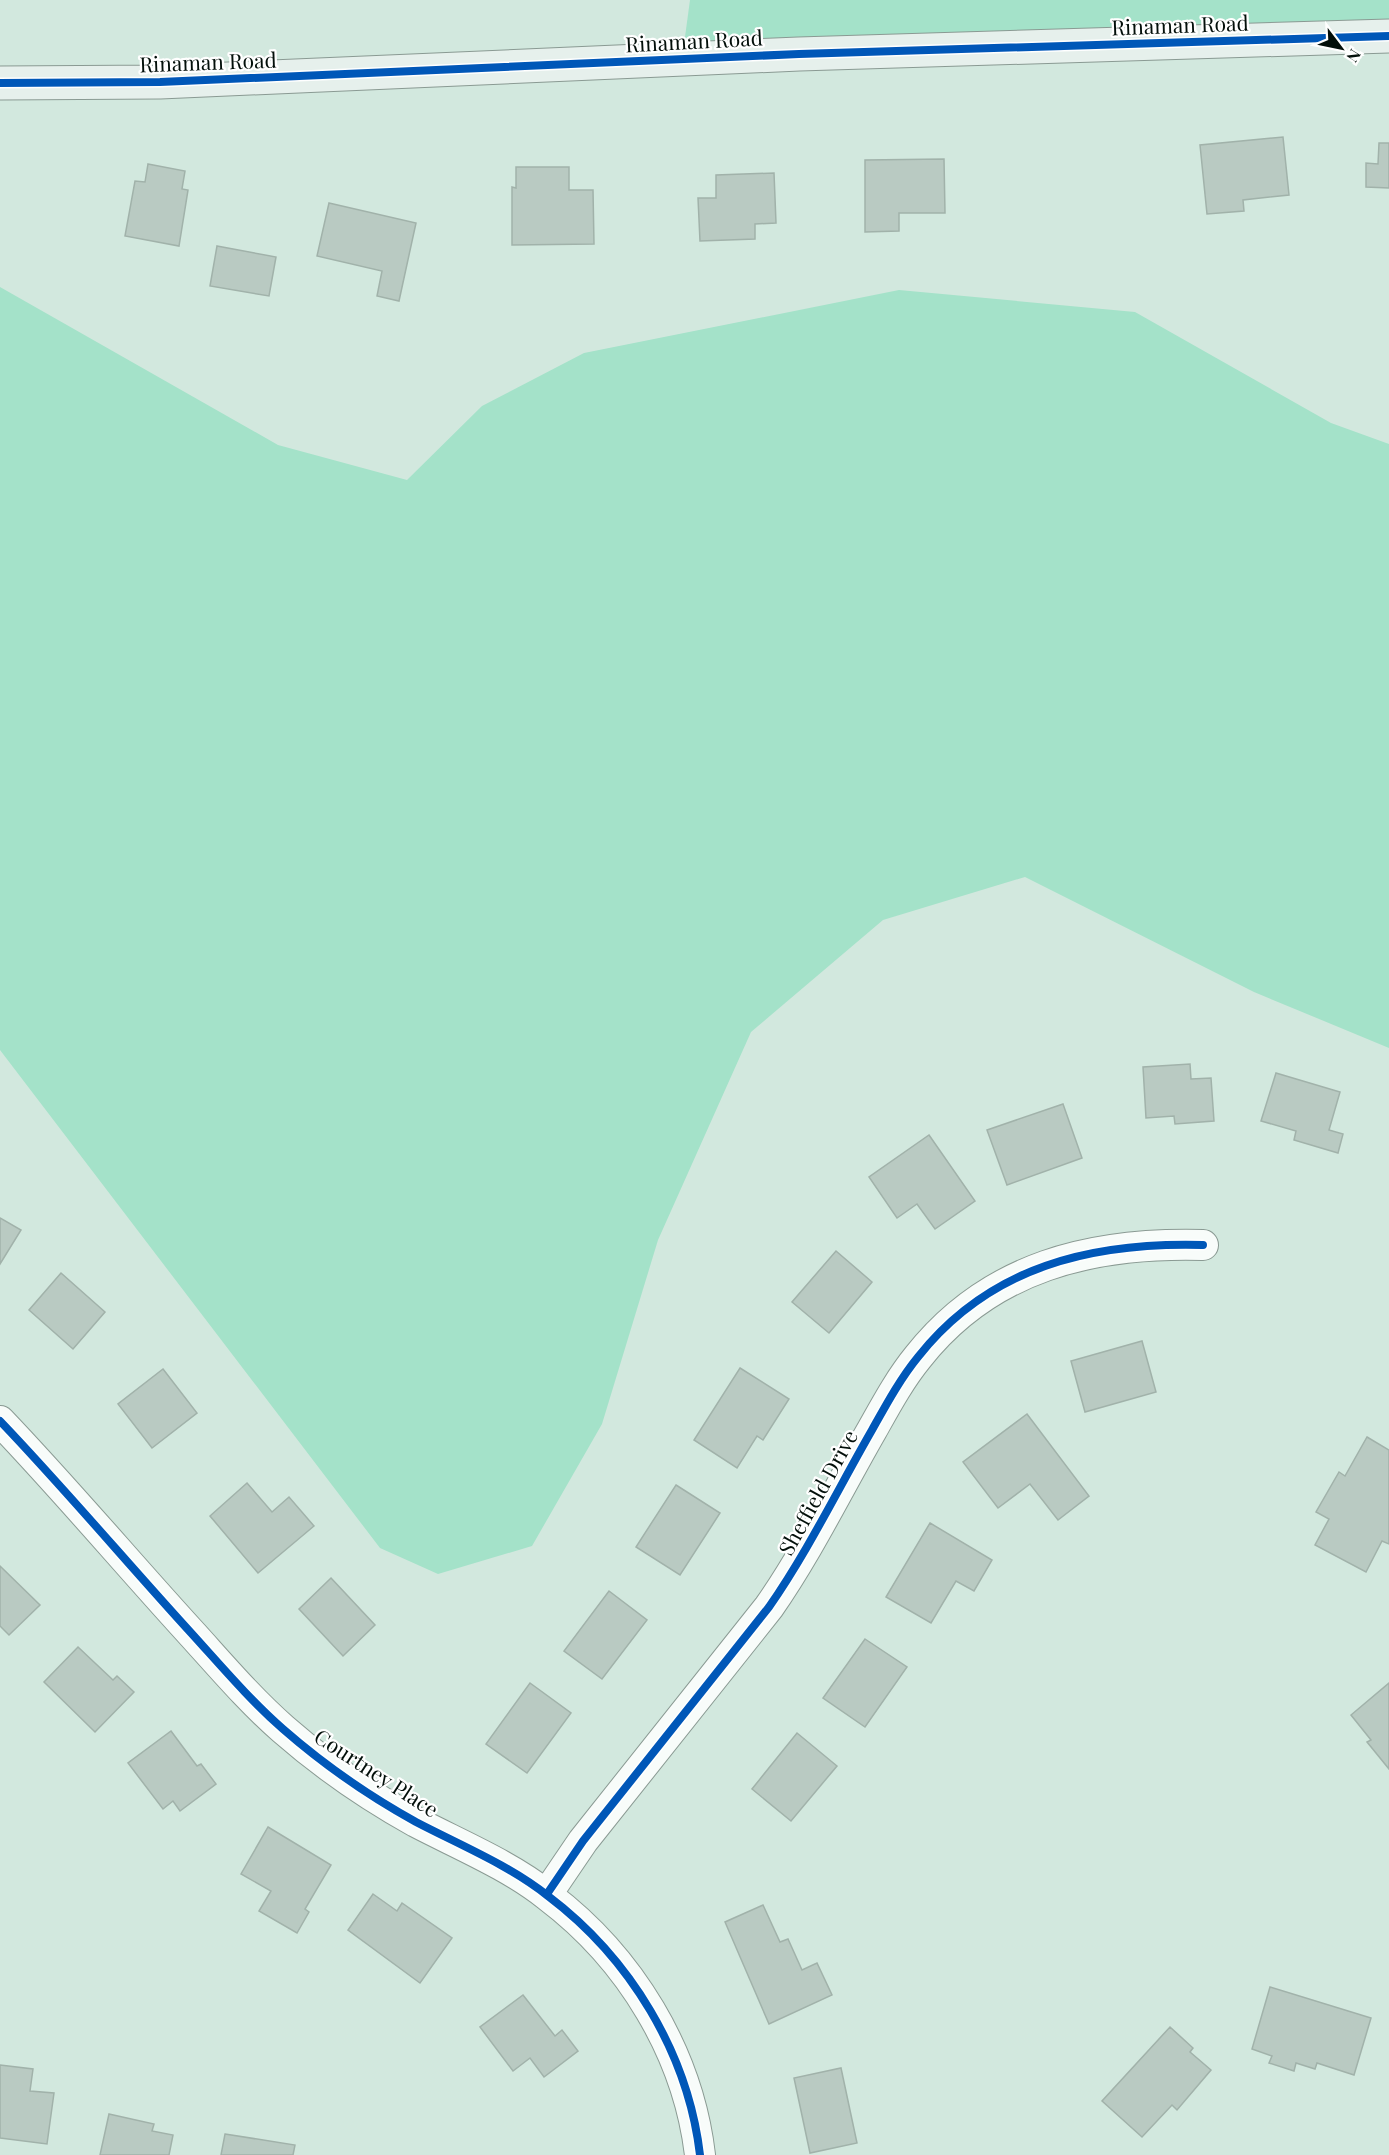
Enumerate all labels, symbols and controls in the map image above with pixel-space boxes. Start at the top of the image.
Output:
street label: Rinaman Road [1111,8,1249,40]
north arrow [1311,18,1371,78]
street label: Rinaman Road [625,22,763,58]
street label: Rinaman Road [139,45,277,77]
text: N [1342,46,1366,67]
street label: Sheffield Drive [771,1424,863,1560]
street label: Courtney Place [310,1721,444,1823]

